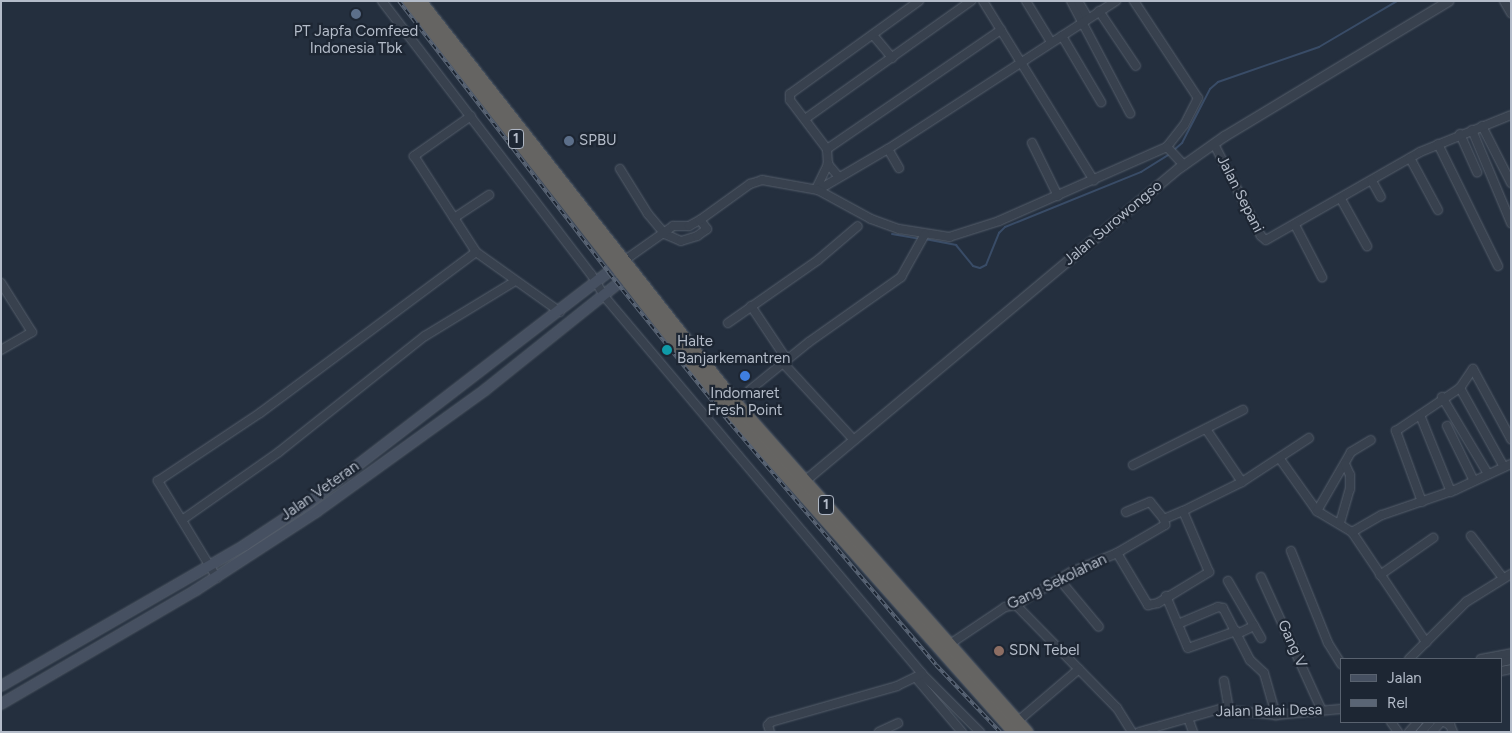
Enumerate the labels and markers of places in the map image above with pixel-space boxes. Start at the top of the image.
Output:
marker: PT Japfa Comfeed Indonesia Tbk [350,8,362,20]
place label: PT Japfa Comfeed Indonesia Tbk [294,22,418,57]
place label: SPBU [579,132,617,150]
marker: SPBU [563,135,575,147]
place label: Halte Banjarkemantren [677,332,790,367]
marker: Halte Banjarkemantren [661,344,673,356]
marker: Indomaret Fresh Point [739,370,751,382]
place label: Indomaret Fresh Point [707,384,783,419]
place label: SDN Tebel [1009,642,1080,660]
marker: SDN Tebel [993,645,1005,657]

